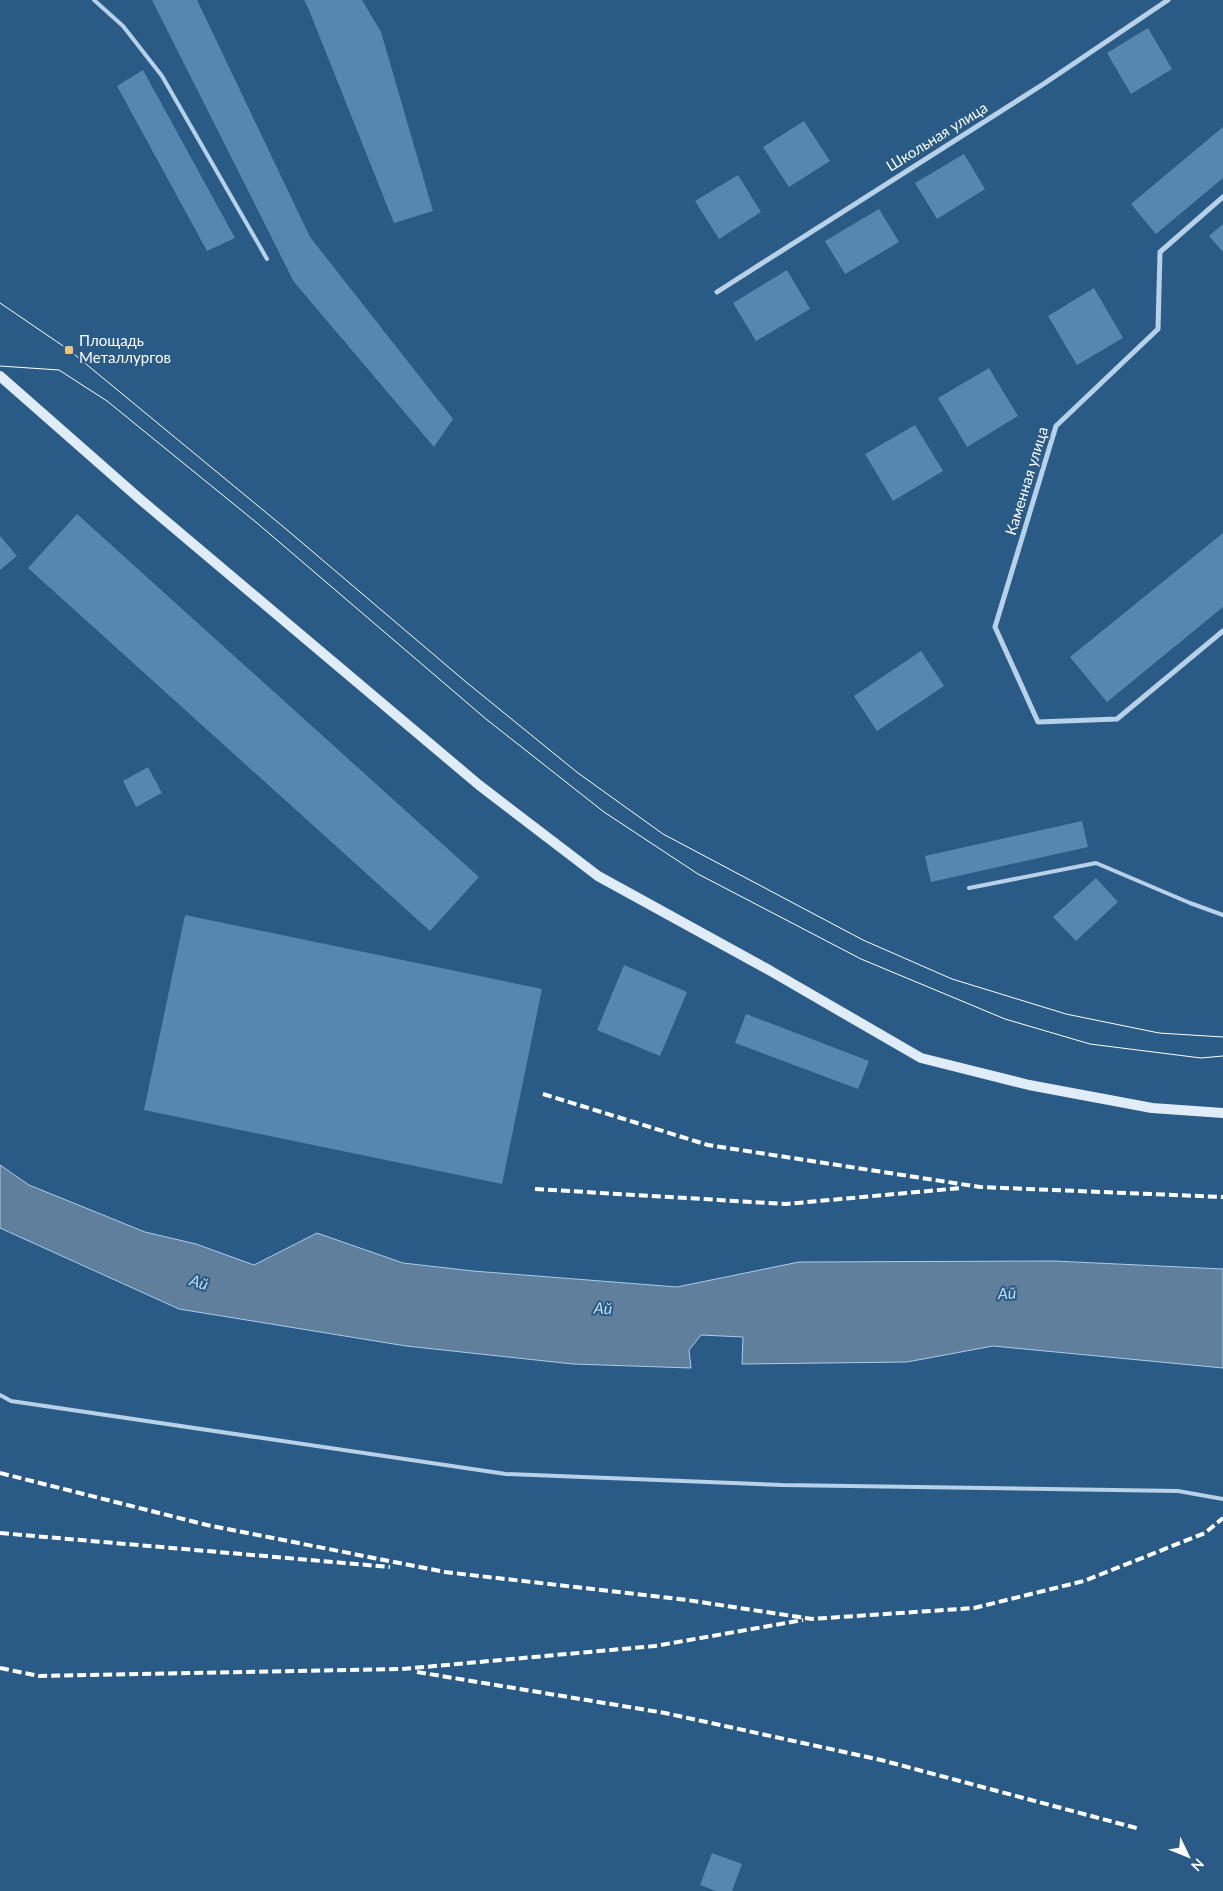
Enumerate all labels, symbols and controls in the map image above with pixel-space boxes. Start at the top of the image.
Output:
street label: Школьная улица [883,98,990,174]
place label: Площадь Металлургов [79,331,171,366]
marker: Площадь Металлургов [63,344,75,356]
street label: Каменная улица [1001,424,1051,537]
water label: Ай [187,1269,211,1293]
water label: Ай [996,1283,1017,1303]
water label: Ай [592,1297,613,1317]
north arrow [1163,1831,1213,1881]
text: N [1188,1855,1208,1875]

